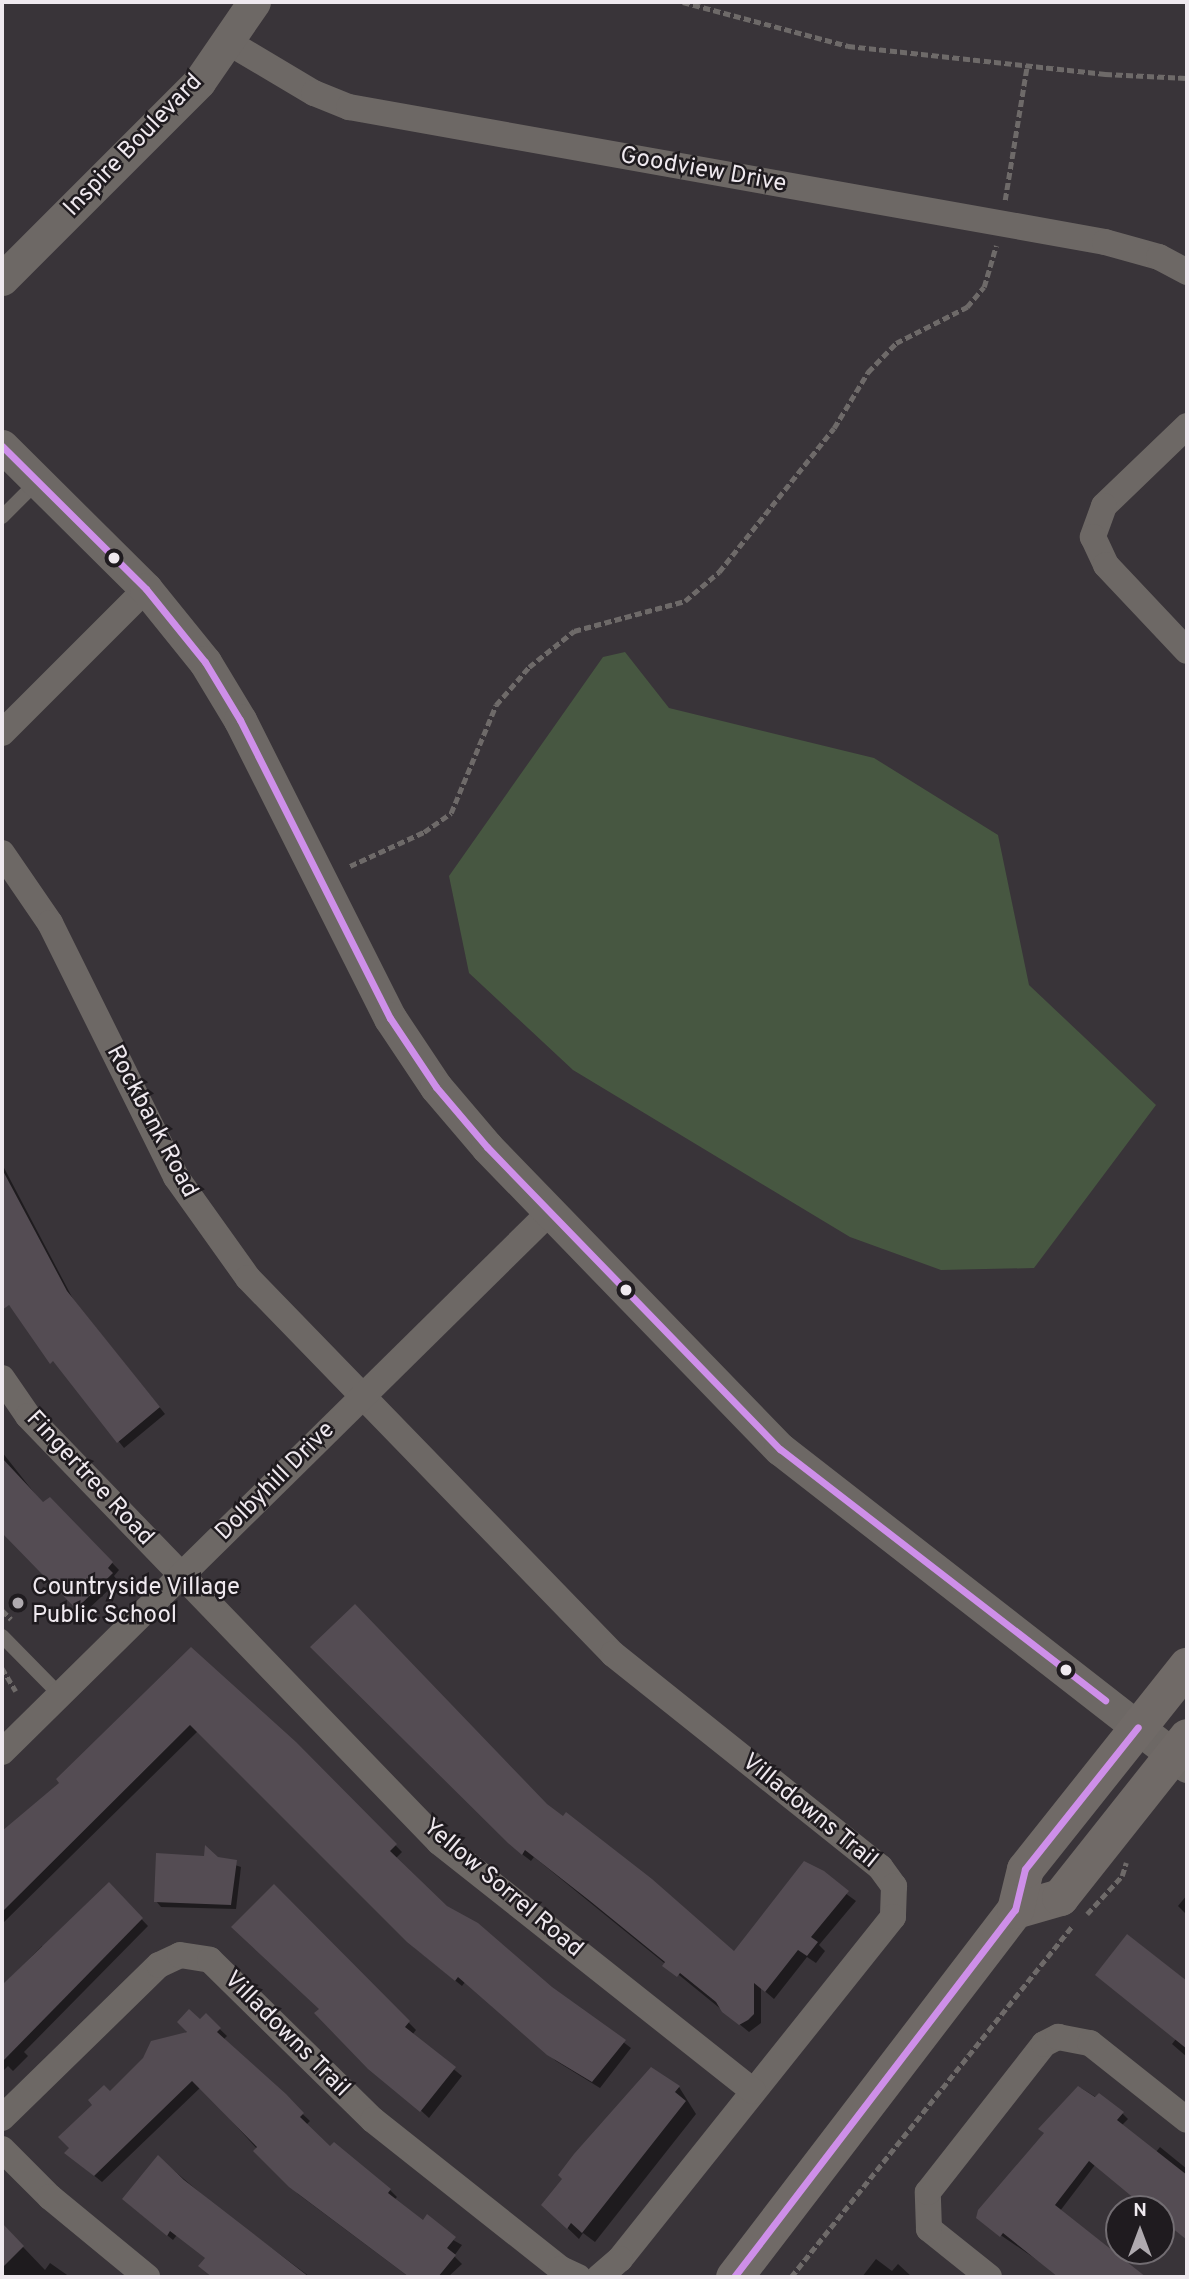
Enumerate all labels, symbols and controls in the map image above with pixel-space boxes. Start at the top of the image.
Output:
street label: Inspire Boulevard [59,69,209,223]
street label: Goodview Drive [618,142,788,200]
unlabelled marker [107,551,121,565]
street label: Rockbank Road [99,1041,203,1203]
unlabelled marker [619,1283,633,1297]
street label: Fingertree Road [19,1406,159,1552]
street label: Dolbyhill Drive [210,1416,342,1548]
place label: Countryside Village Public School [32,1575,241,1631]
marker: Countryside Village Public School [10,1595,26,1611]
unlabelled marker [1059,1663,1073,1677]
street label: Villadowns Trail [735,1748,883,1876]
street label: Yellow Sorrel Road [416,1814,588,1964]
street label: Villadowns Trail [217,1966,355,2104]
north arrow [1105,2195,1175,2265]
text: N [1133,2199,1147,2223]

